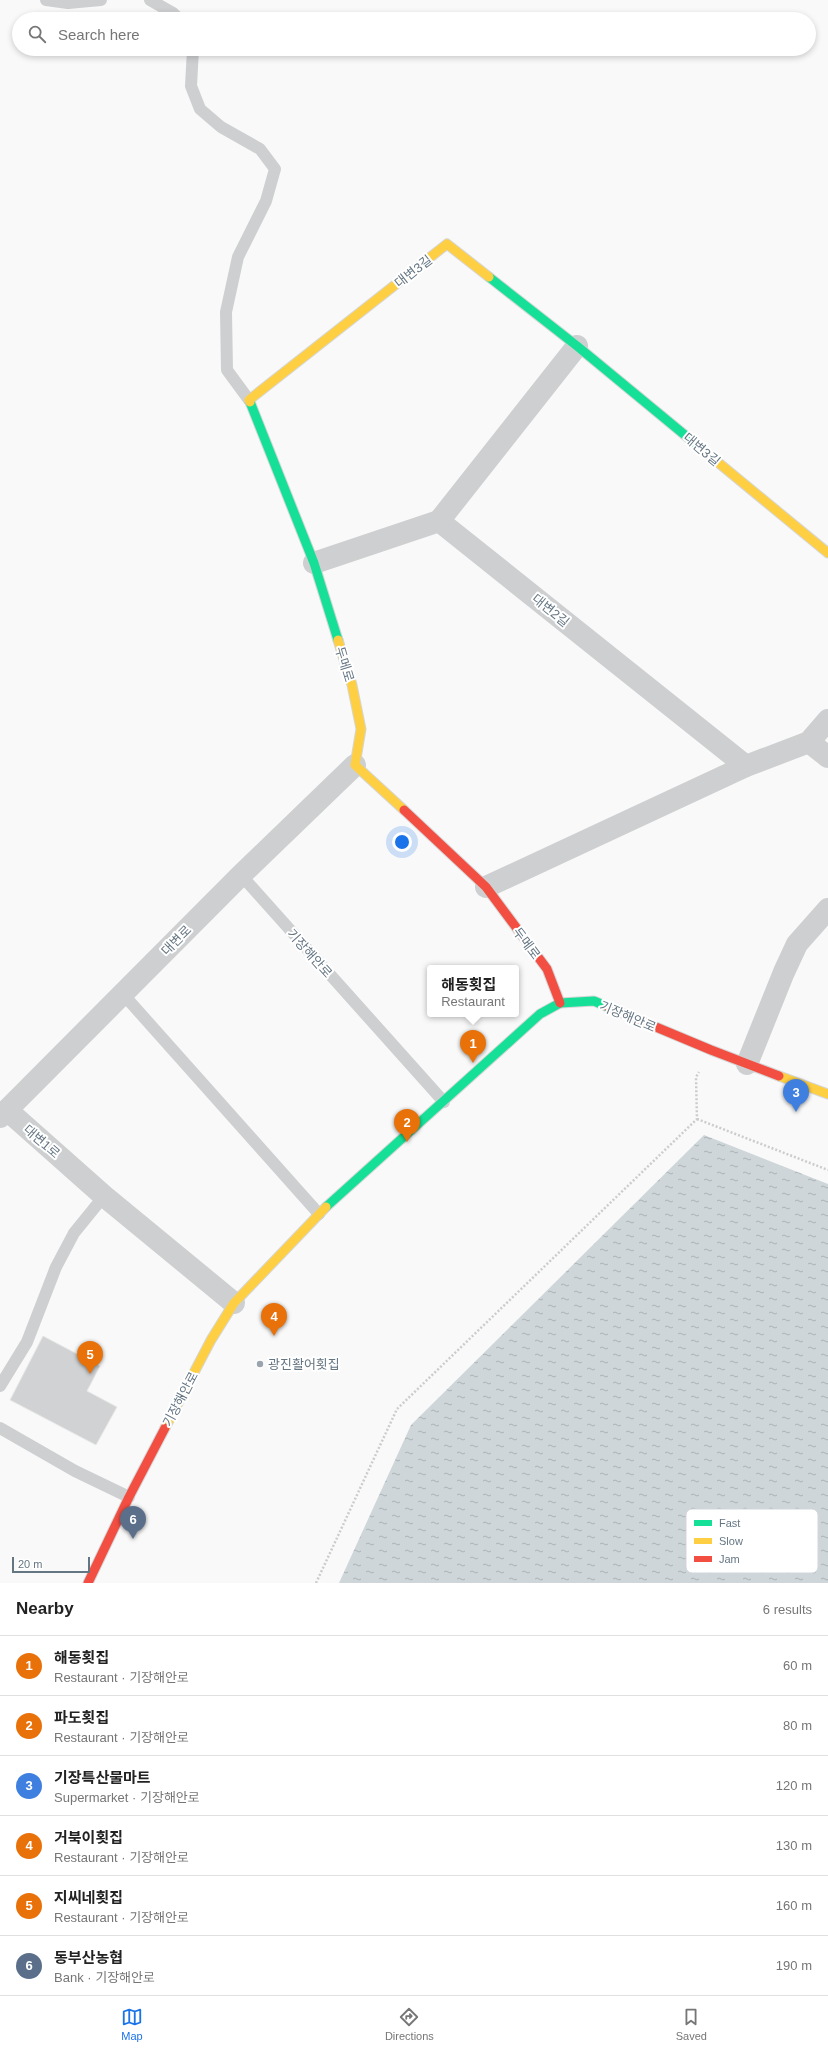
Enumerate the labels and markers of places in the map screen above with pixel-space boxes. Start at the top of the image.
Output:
pin: 1 [460,1030,486,1063]
pin: 3 [783,1079,809,1112]
pin: 2 [394,1109,420,1142]
pin: 4 [261,1303,287,1336]
pin: 5 [77,1341,103,1374]
place label: 광진활어횟집 [268,1357,340,1372]
marker: 광진활어횟집 [255,1359,265,1369]
pin: 6 [120,1506,146,1539]

